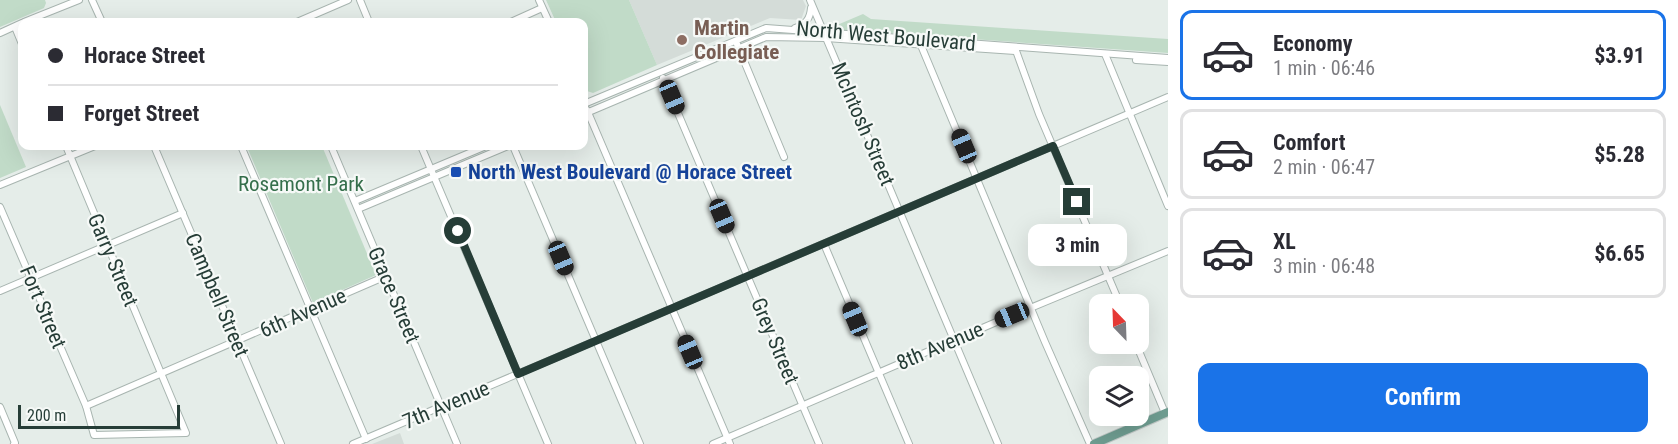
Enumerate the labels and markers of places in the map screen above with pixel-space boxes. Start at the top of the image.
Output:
place label: Martin Collegiate [694,16,779,64]
marker: Martin Collegiate [675,33,689,47]
place label: North West Boulevard @ Horace Street [468,160,792,184]
marker: North West Boulevard @ Horace Street [449,165,463,179]

